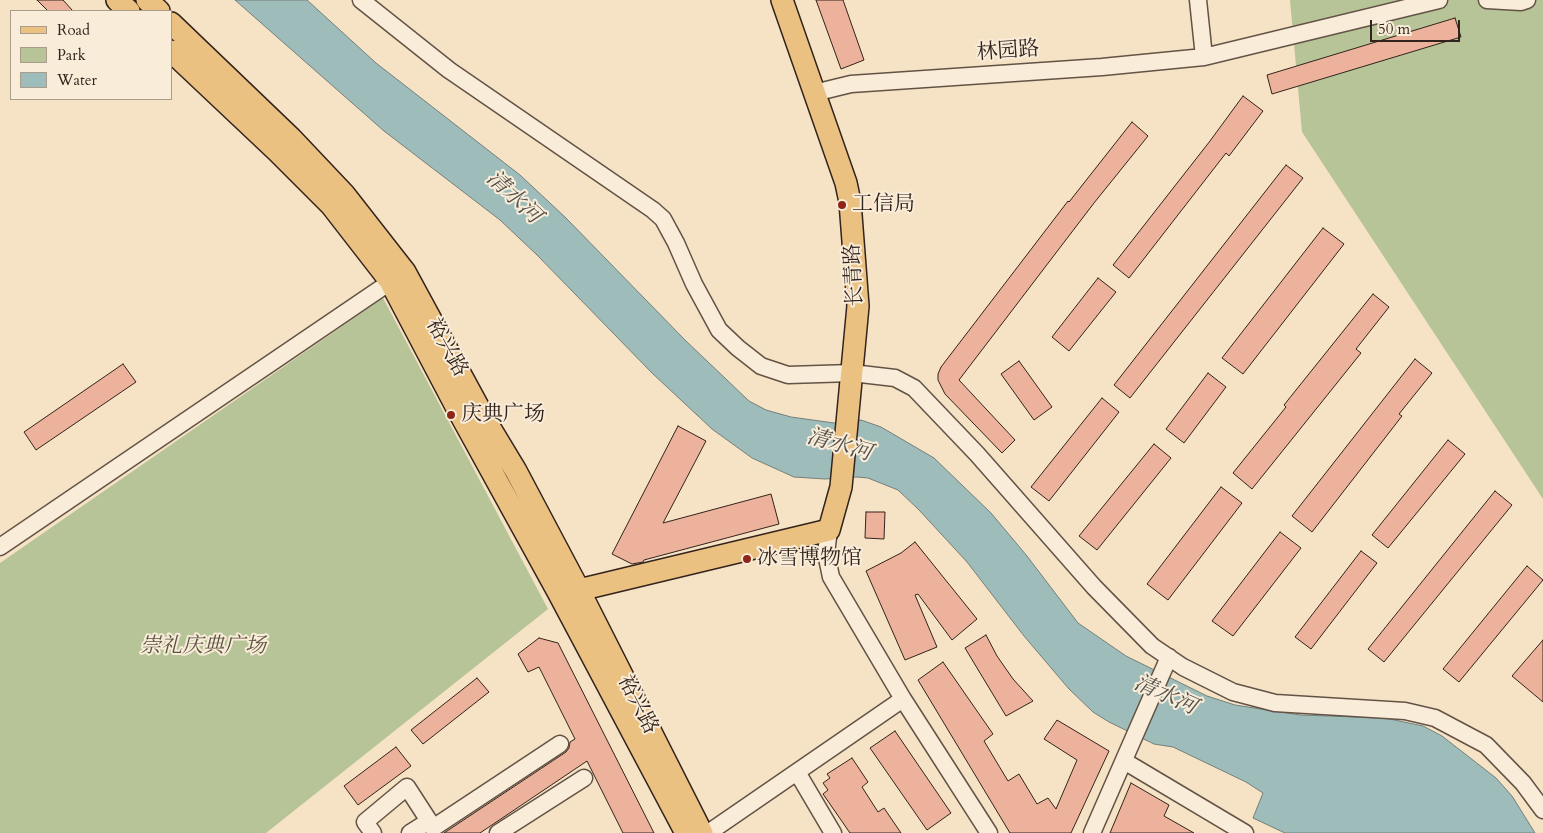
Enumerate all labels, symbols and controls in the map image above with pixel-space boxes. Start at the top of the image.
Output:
legend [10,10,172,100]
scale bar [1373,10,1463,42]
text: 50 m [1378,19,1410,39]
text: Road [57,20,90,40]
street label: 林园路 [976,37,1040,67]
text: Park [57,45,86,65]
text: Water [57,70,97,90]
water label: 清水河 [480,166,546,230]
place label: 工信局 [852,192,915,218]
marker: 工信局 [836,199,848,211]
street label: 长青路 [841,243,869,307]
street label: 裕兴路 [420,314,472,382]
place label: 庆典广场 [461,402,545,428]
marker: 庆典广场 [445,409,457,421]
water label: 清水河 [804,424,874,468]
place label: 冰雪博物馆 [757,546,862,572]
marker: 冰雪博物馆 [741,553,753,565]
park label: 崇礼庆典广场 [140,634,266,660]
street label: 裕兴路 [611,671,663,739]
water label: 清水河 [1129,671,1201,721]

